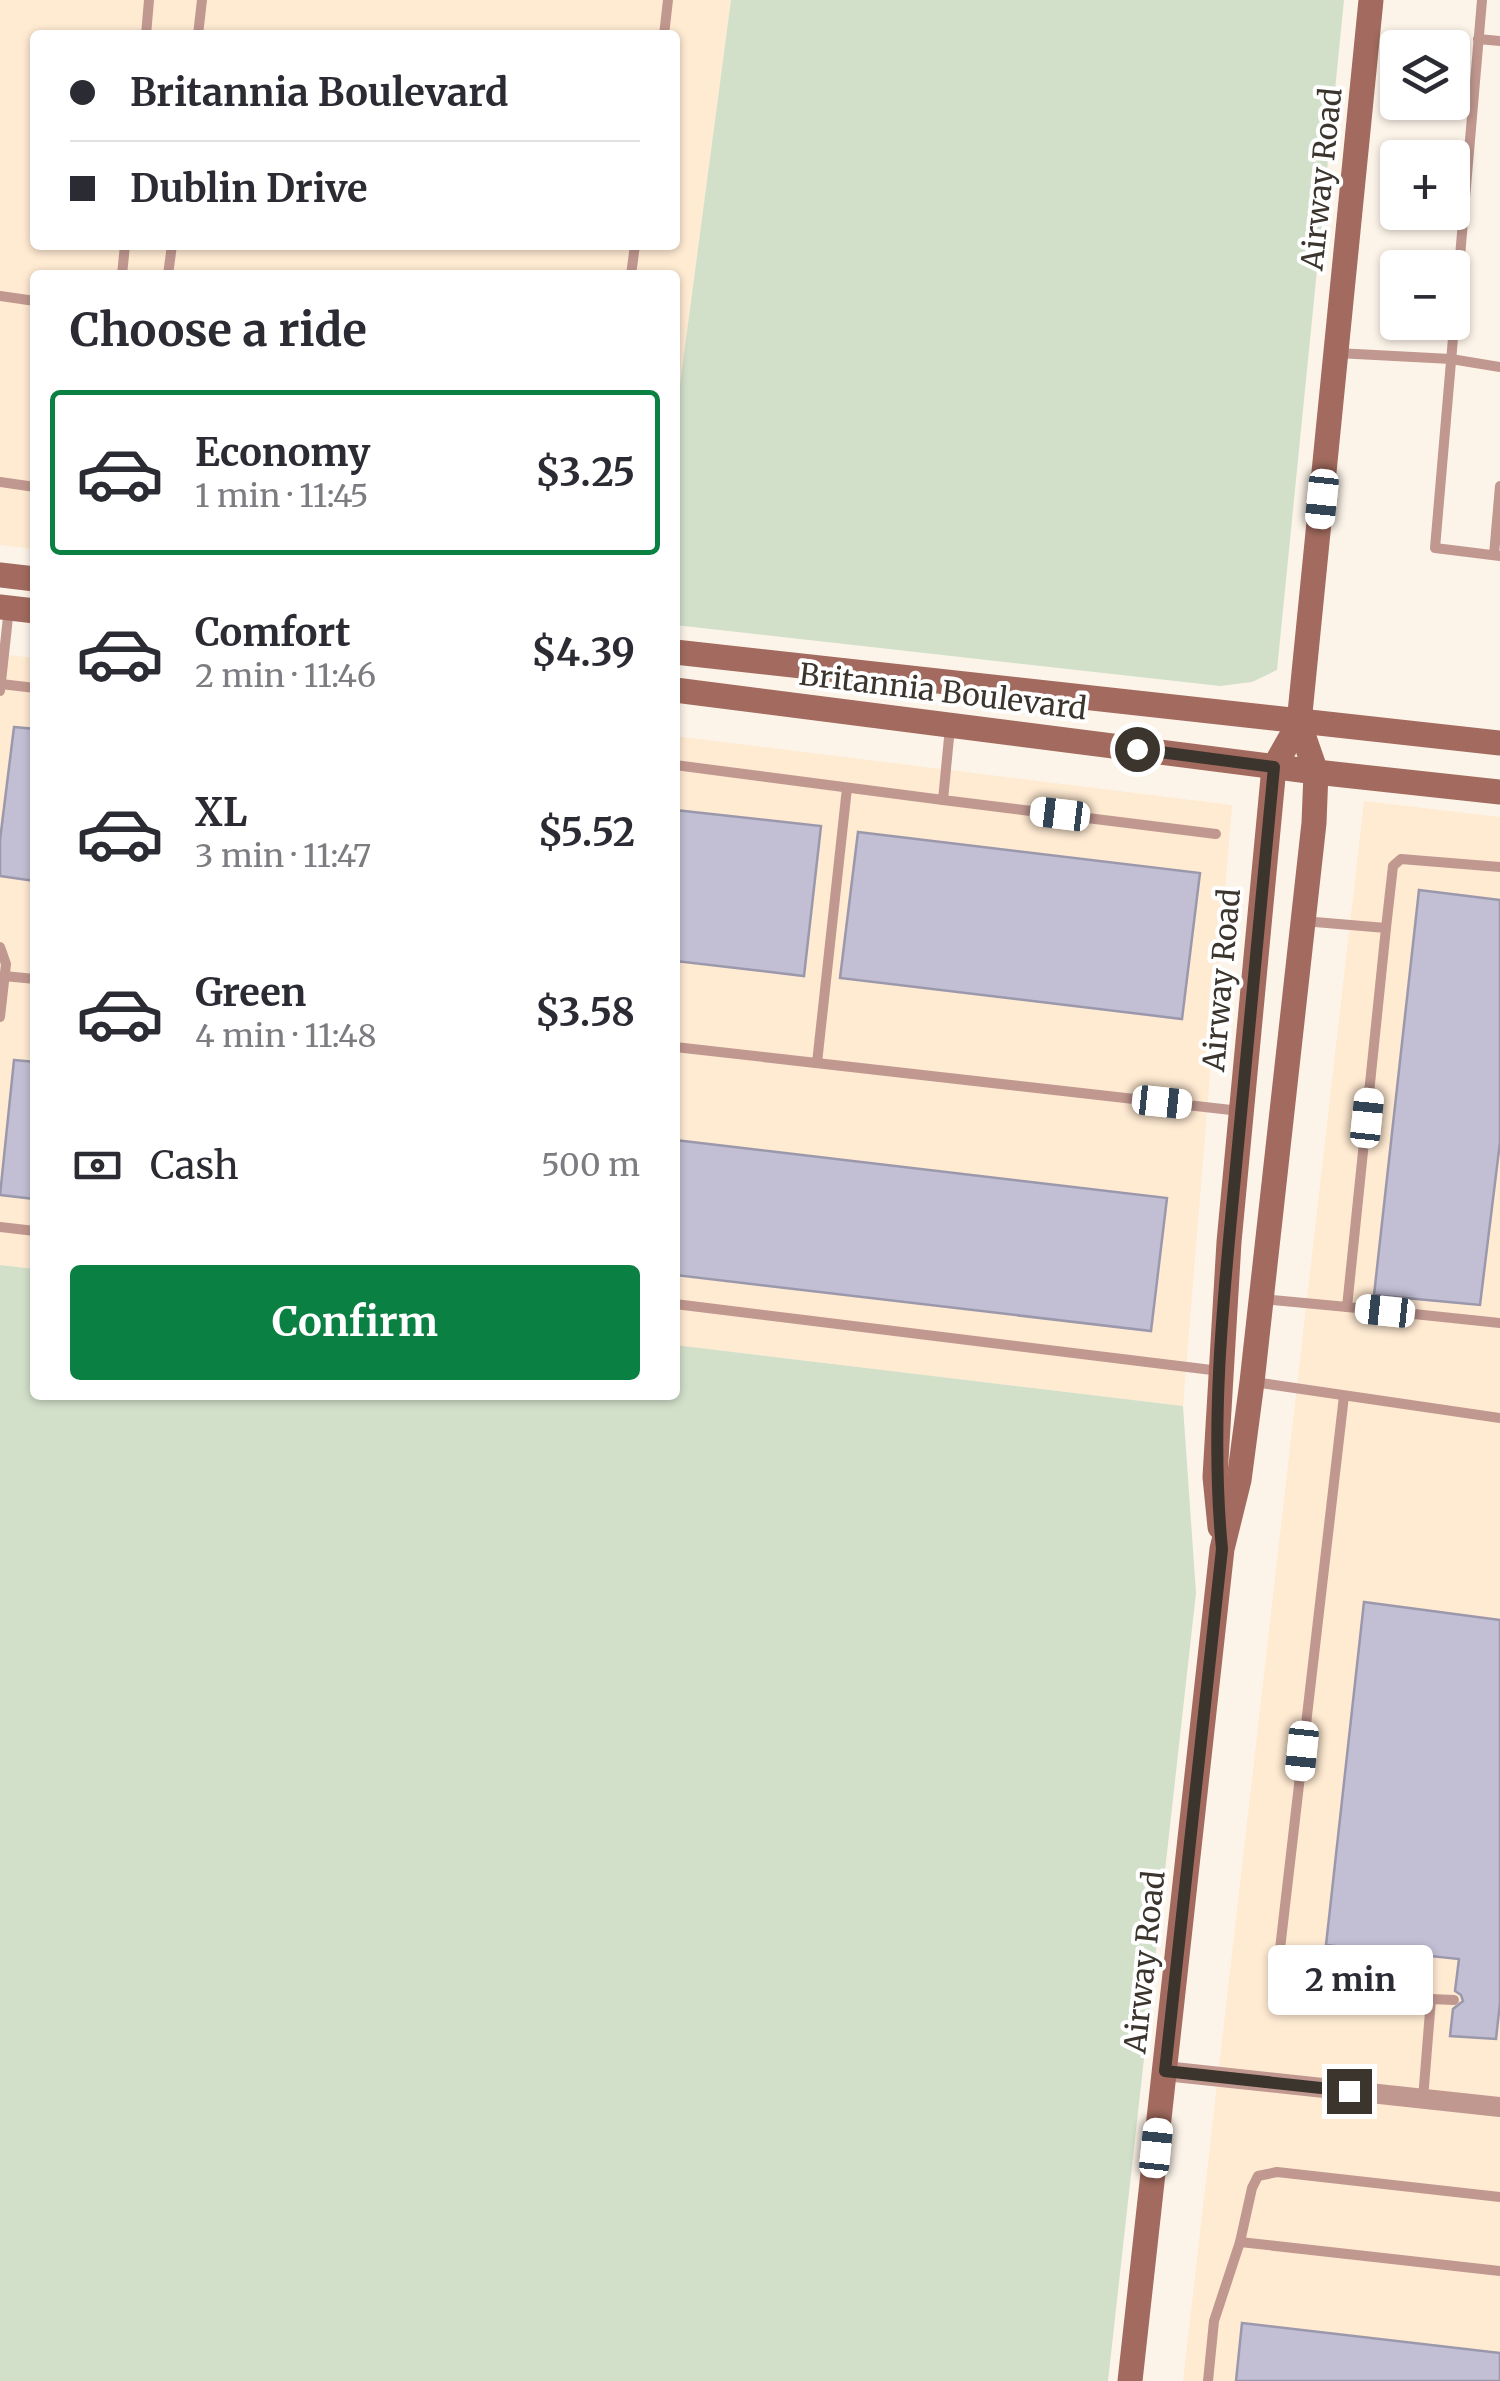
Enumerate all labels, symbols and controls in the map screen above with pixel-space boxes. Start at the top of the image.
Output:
map controls [1380,30,1470,340]
button: layers [1380,30,1470,120]
text: Britannia Boulevard [130,69,508,116]
street label: Airway Road [1292,86,1349,273]
button: + [1380,140,1470,230]
text: Dublin Drive [130,165,368,212]
button: − [1380,250,1470,340]
text: Choose a ride [70,302,367,358]
icon: car [75,428,165,518]
text: Economy [195,429,370,476]
text: $3.25 [535,449,635,496]
car [1304,468,1340,530]
text: 1 min · 11:45 [195,476,368,516]
icon: car [75,608,165,698]
text: Comfort [195,609,351,656]
text: $4.39 [531,629,635,676]
street label: Britannia Boulevard [797,655,1089,727]
text: 2 min · 11:46 [195,656,376,696]
route start [1115,727,1160,772]
icon: car [75,788,165,878]
text: XL [195,789,247,836]
car [1028,795,1092,833]
text: $5.52 [538,809,635,856]
text: 3 min · 11:47 [195,836,371,876]
street label: Airway Road [1194,887,1248,1074]
icon: car [75,968,165,1058]
text: Green [195,969,306,1016]
text: $3.58 [535,989,635,1036]
text: 4 min · 11:48 [195,1016,377,1056]
car [1131,1084,1193,1120]
car [1349,1087,1385,1149]
icon: cash [70,1138,125,1193]
text: Cash [150,1142,239,1189]
text: 500 m [541,1145,640,1185]
button: Confirm [70,1265,640,1380]
car [1354,1293,1416,1329]
car [1284,1720,1320,1782]
street label: Airway Road [1115,1869,1172,2056]
callout: 2 min [1266,1946,1432,2016]
text: 2 min [1305,1960,1396,2000]
route end [1327,2069,1372,2114]
car [1138,2117,1174,2179]

